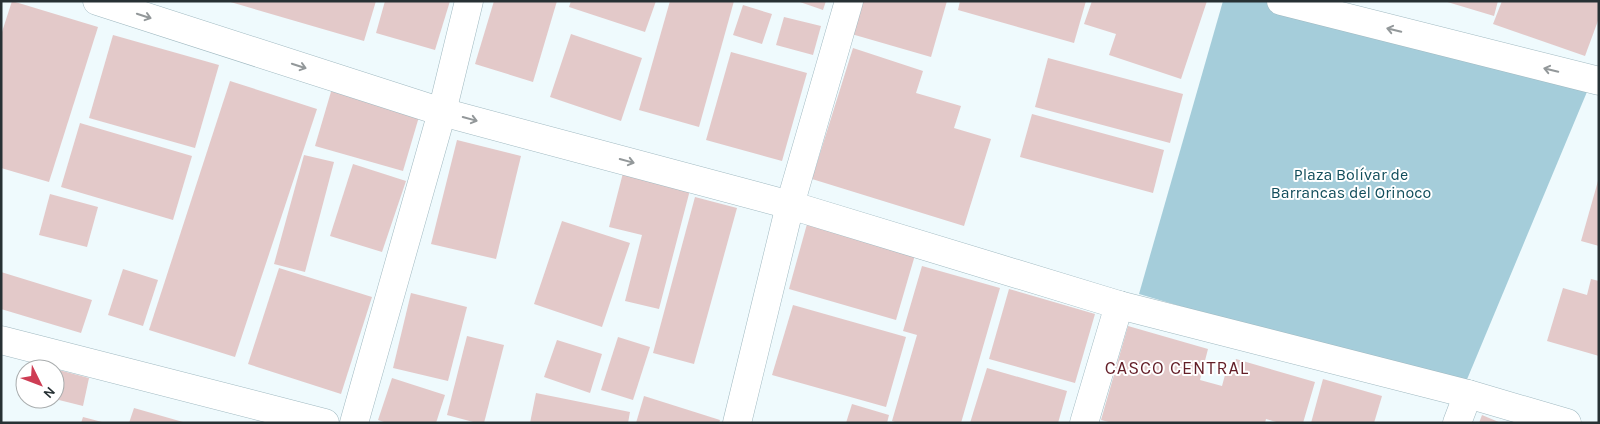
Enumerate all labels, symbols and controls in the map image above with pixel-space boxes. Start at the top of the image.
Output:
one-way arrow [135,12,151,21]
one-way arrow [1386,25,1402,34]
one-way arrow [290,61,306,71]
one-way arrow [1544,64,1560,74]
one-way arrow [462,115,478,124]
one-way arrow [619,157,635,167]
park label: Plaza Bolívar de Barrancas del Orinoco [1271,165,1431,202]
district label: CASCO CENTRAL [1105,357,1249,379]
north arrow [15,359,65,409]
text: N [40,383,59,402]

